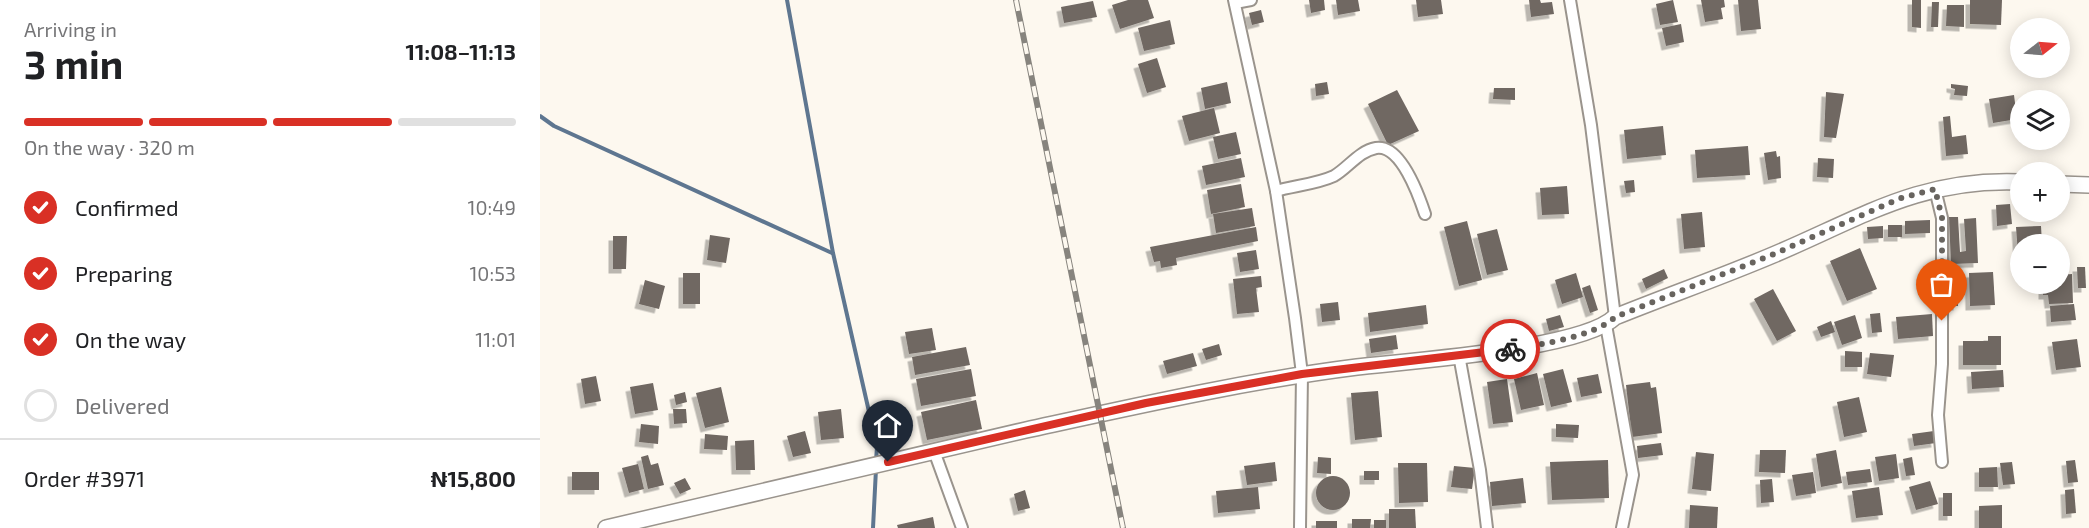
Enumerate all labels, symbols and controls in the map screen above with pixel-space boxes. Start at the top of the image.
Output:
text: Arriving in [24,17,117,41]
north arrow [2010,18,2070,78]
map controls [2010,18,2070,294]
text: 11:08–11:13 [405,38,516,64]
text: 3 min [24,40,123,87]
button: layers [2010,90,2070,150]
text: On the way · 320 m [24,135,195,159]
button: + [2010,162,2070,222]
icon: check [24,191,57,224]
text: Confirmed [75,194,179,220]
text: 10:49 [468,195,516,219]
button: − [2010,234,2070,294]
icon: check [24,257,57,290]
pin [1916,259,1967,321]
text: Preparing [75,260,173,286]
text: 10:53 [469,261,516,285]
icon: bag [1925,268,1958,301]
courier [1480,319,1540,379]
icon: check [24,323,57,356]
text: On the way [75,326,186,352]
text: 11:01 [475,327,516,351]
icon: bike [1494,333,1527,366]
text: Delivered [75,392,170,418]
pin [862,400,913,462]
icon: home [871,409,904,442]
text: Order #3971 [24,465,145,491]
text: ₦15,800 [431,465,516,491]

